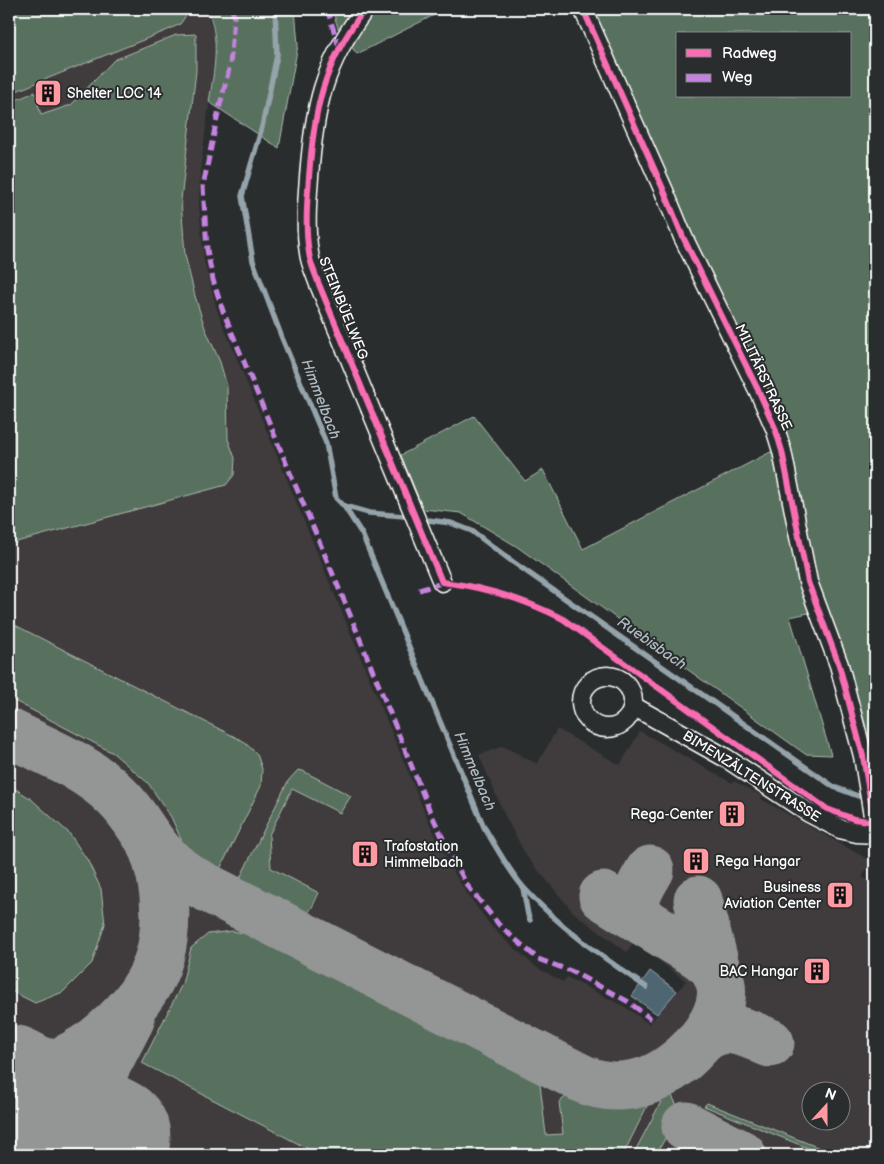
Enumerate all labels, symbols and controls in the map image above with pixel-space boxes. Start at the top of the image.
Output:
legend [676,32,852,98]
text: Radweg [722,44,777,63]
text: Weg [722,68,752,87]
building icon: Shelter LOC 14 [33,78,63,108]
place label: Shelter LOC 14 [67,85,162,102]
street label: STEINBÜELWEG [315,254,373,362]
street label: MILITÄRSTRASSE [731,321,796,433]
water label: Himmelbach [297,356,345,442]
water label: Ruebisbach [613,613,690,674]
street label: BIMENZÄLTENSTRASSE [680,727,824,826]
water label: Himmelbach [449,729,500,814]
building icon: Rega-Center [717,799,747,829]
place label: Rega-Center [630,806,714,823]
place label: Trafostation Himmelbach [384,838,463,871]
building icon: Trafostation Himmelbach [350,839,380,869]
building icon: Rega Hangar [681,846,711,876]
place label: Rega Hangar [715,853,801,870]
place label: Business Aviation Center [724,879,822,912]
building icon: Business Aviation Center [825,880,855,910]
building icon: BAC Hangar [802,956,832,986]
place label: BAC Hangar [719,963,799,980]
north arrow [802,1082,852,1132]
text: N [823,1085,838,1104]

